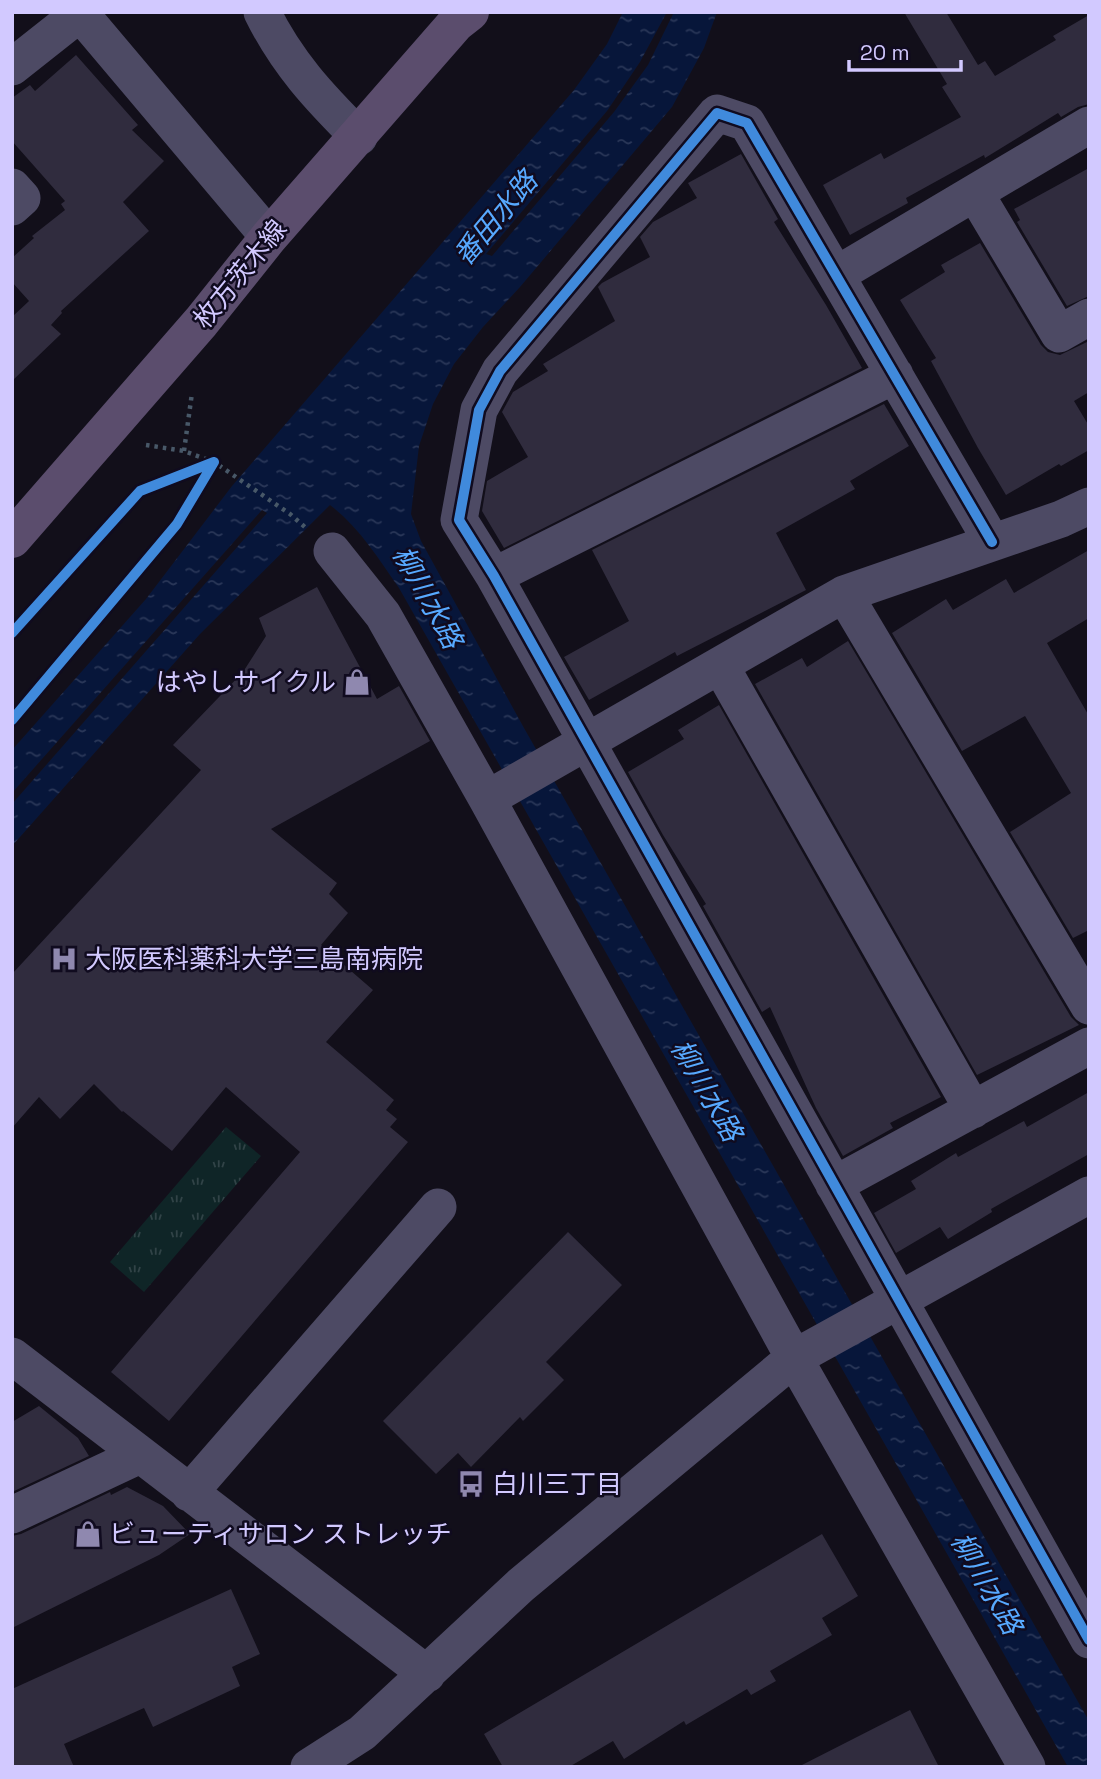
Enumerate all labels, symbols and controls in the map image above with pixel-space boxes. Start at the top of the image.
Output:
scale bar [849,28,961,72]
text: 20 m [860,39,910,66]
water label: 番田水路 [445,162,546,272]
street label: 枚方茨木線 [186,213,294,335]
water label: 柳川水路 [385,539,472,656]
place label: はやしサイクル [156,665,336,699]
shop icon: はやしサイクル [342,667,372,697]
place label: 大阪医科薬科大学三島南病院 [85,942,423,976]
hospital icon: 大阪医科薬科大学三島南病院 [49,944,79,974]
water label: 柳川水路 [663,1032,752,1149]
place label: 白川三丁目 [492,1467,622,1501]
bus stop icon: 白川三丁目 [456,1469,486,1499]
place label: ビューティサロン ストレッチ [109,1517,452,1551]
shop icon: ビューティサロン ストレッチ [73,1519,103,1549]
water label: 柳川水路 [943,1525,1032,1642]

